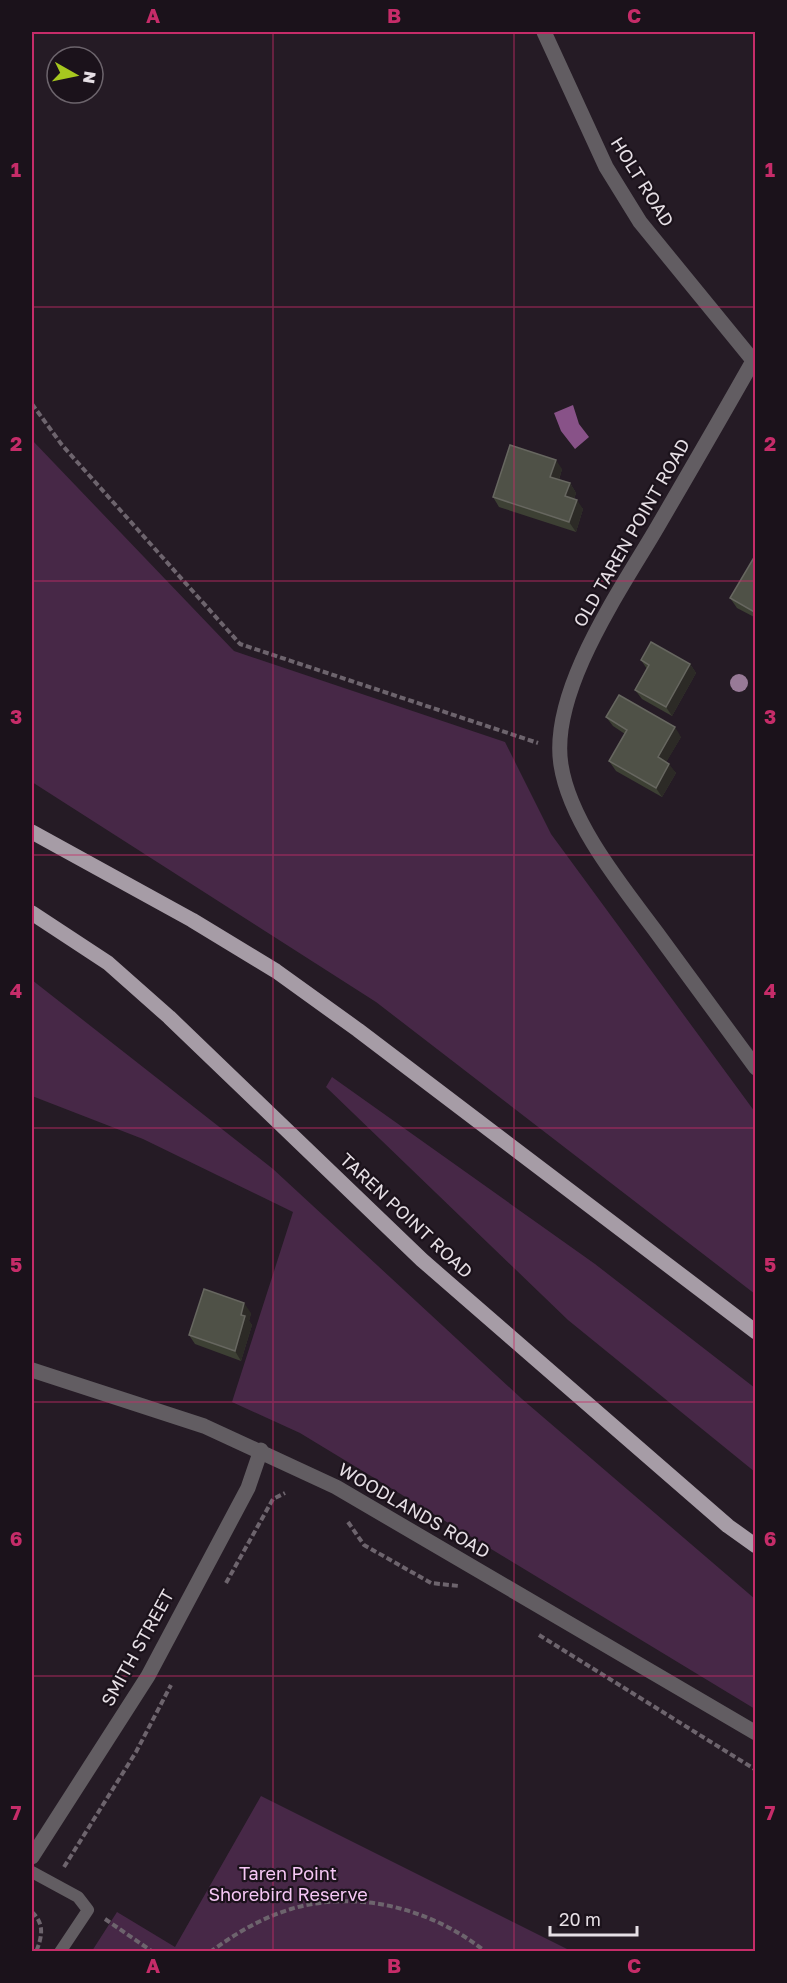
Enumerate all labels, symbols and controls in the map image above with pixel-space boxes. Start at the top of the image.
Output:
text: A [146,3,160,27]
text: B [387,3,401,27]
text: C [627,3,641,27]
north arrow [45,45,105,105]
text: N [79,70,101,85]
street label: HOLT ROAD [607,133,679,230]
text: 1 [11,157,21,181]
text: 1 [765,157,775,181]
text: 2 [10,431,22,455]
text: 2 [764,431,776,455]
street label: OLD TAREN POINT ROAD [568,434,694,631]
text: 3 [10,704,22,728]
text: 3 [764,704,776,728]
text: 4 [10,978,22,1002]
text: 4 [764,978,776,1002]
street label: TAREN POINT ROAD [336,1148,478,1282]
text: 5 [10,1252,22,1276]
text: 5 [764,1252,776,1276]
street label: WOODLANDS ROAD [335,1458,494,1563]
text: 6 [10,1526,22,1550]
text: 6 [764,1526,776,1550]
street label: SMITH STREET [96,1585,178,1710]
text: 7 [11,1800,22,1824]
text: 7 [765,1800,776,1824]
park label: Taren Point Shorebird Reserve [208,1862,368,1905]
scale bar [550,1899,637,1937]
text: 20 m [559,1908,601,1930]
text: A [146,1953,160,1977]
text: B [387,1953,401,1977]
text: C [627,1953,641,1977]

